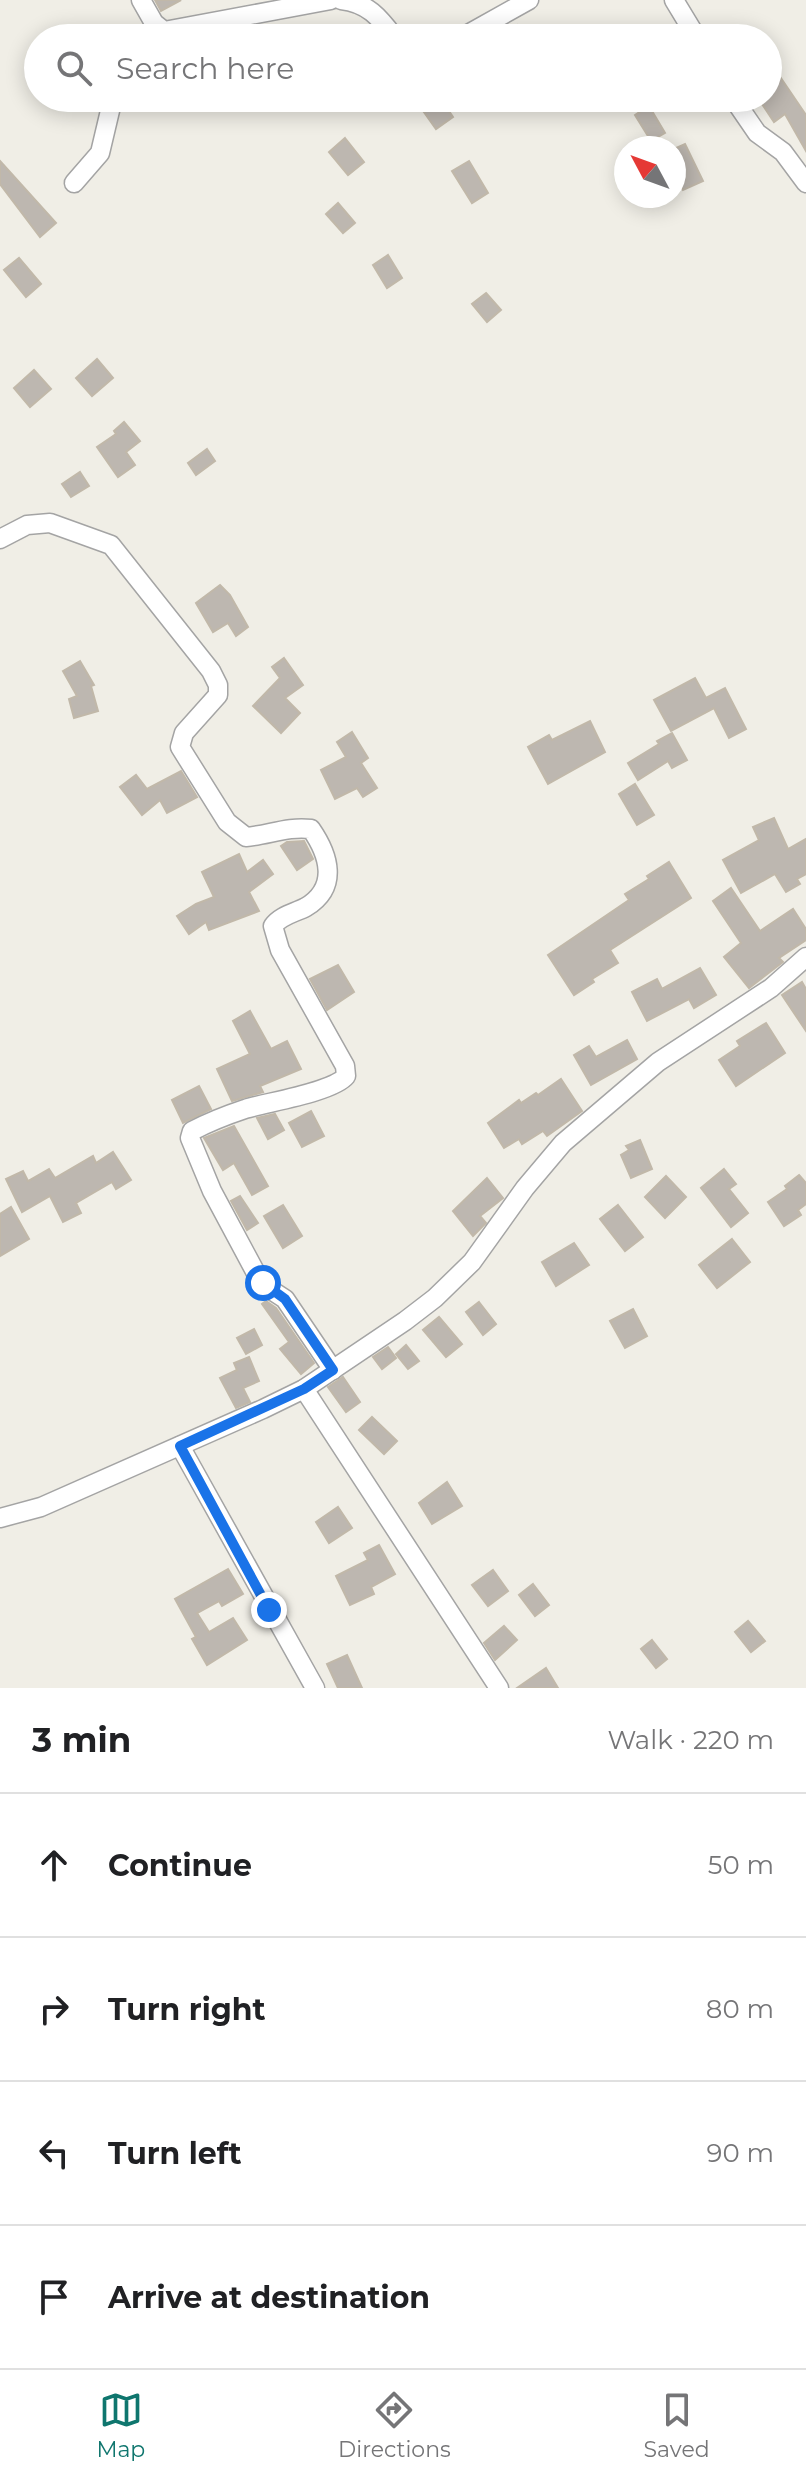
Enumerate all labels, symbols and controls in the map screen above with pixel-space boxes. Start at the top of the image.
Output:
search box [24,24,782,112]
icon: search [52,46,96,90]
text: Search here [116,50,294,87]
north arrow [614,136,686,208]
route start [245,1265,281,1301]
route end [251,1592,287,1628]
text: 3 min [32,1719,131,1761]
text: Walk · 220 m [607,1724,774,1756]
icon: ahead [32,1843,76,1887]
text: Continue [108,1847,252,1884]
text: 50 m [708,1849,774,1881]
icon: right [32,1987,76,2031]
text: Turn right [108,1991,265,2028]
text: 80 m [706,1993,774,2025]
icon: left [32,2131,76,2175]
text: Turn left [108,2135,241,2172]
text: 90 m [707,2137,774,2169]
icon: arrive [32,2275,76,2319]
text: Arrive at destination [108,2279,430,2316]
tab: Map [96,2388,145,2463]
tab: Directions [338,2388,451,2463]
tab: Saved [644,2388,710,2463]

